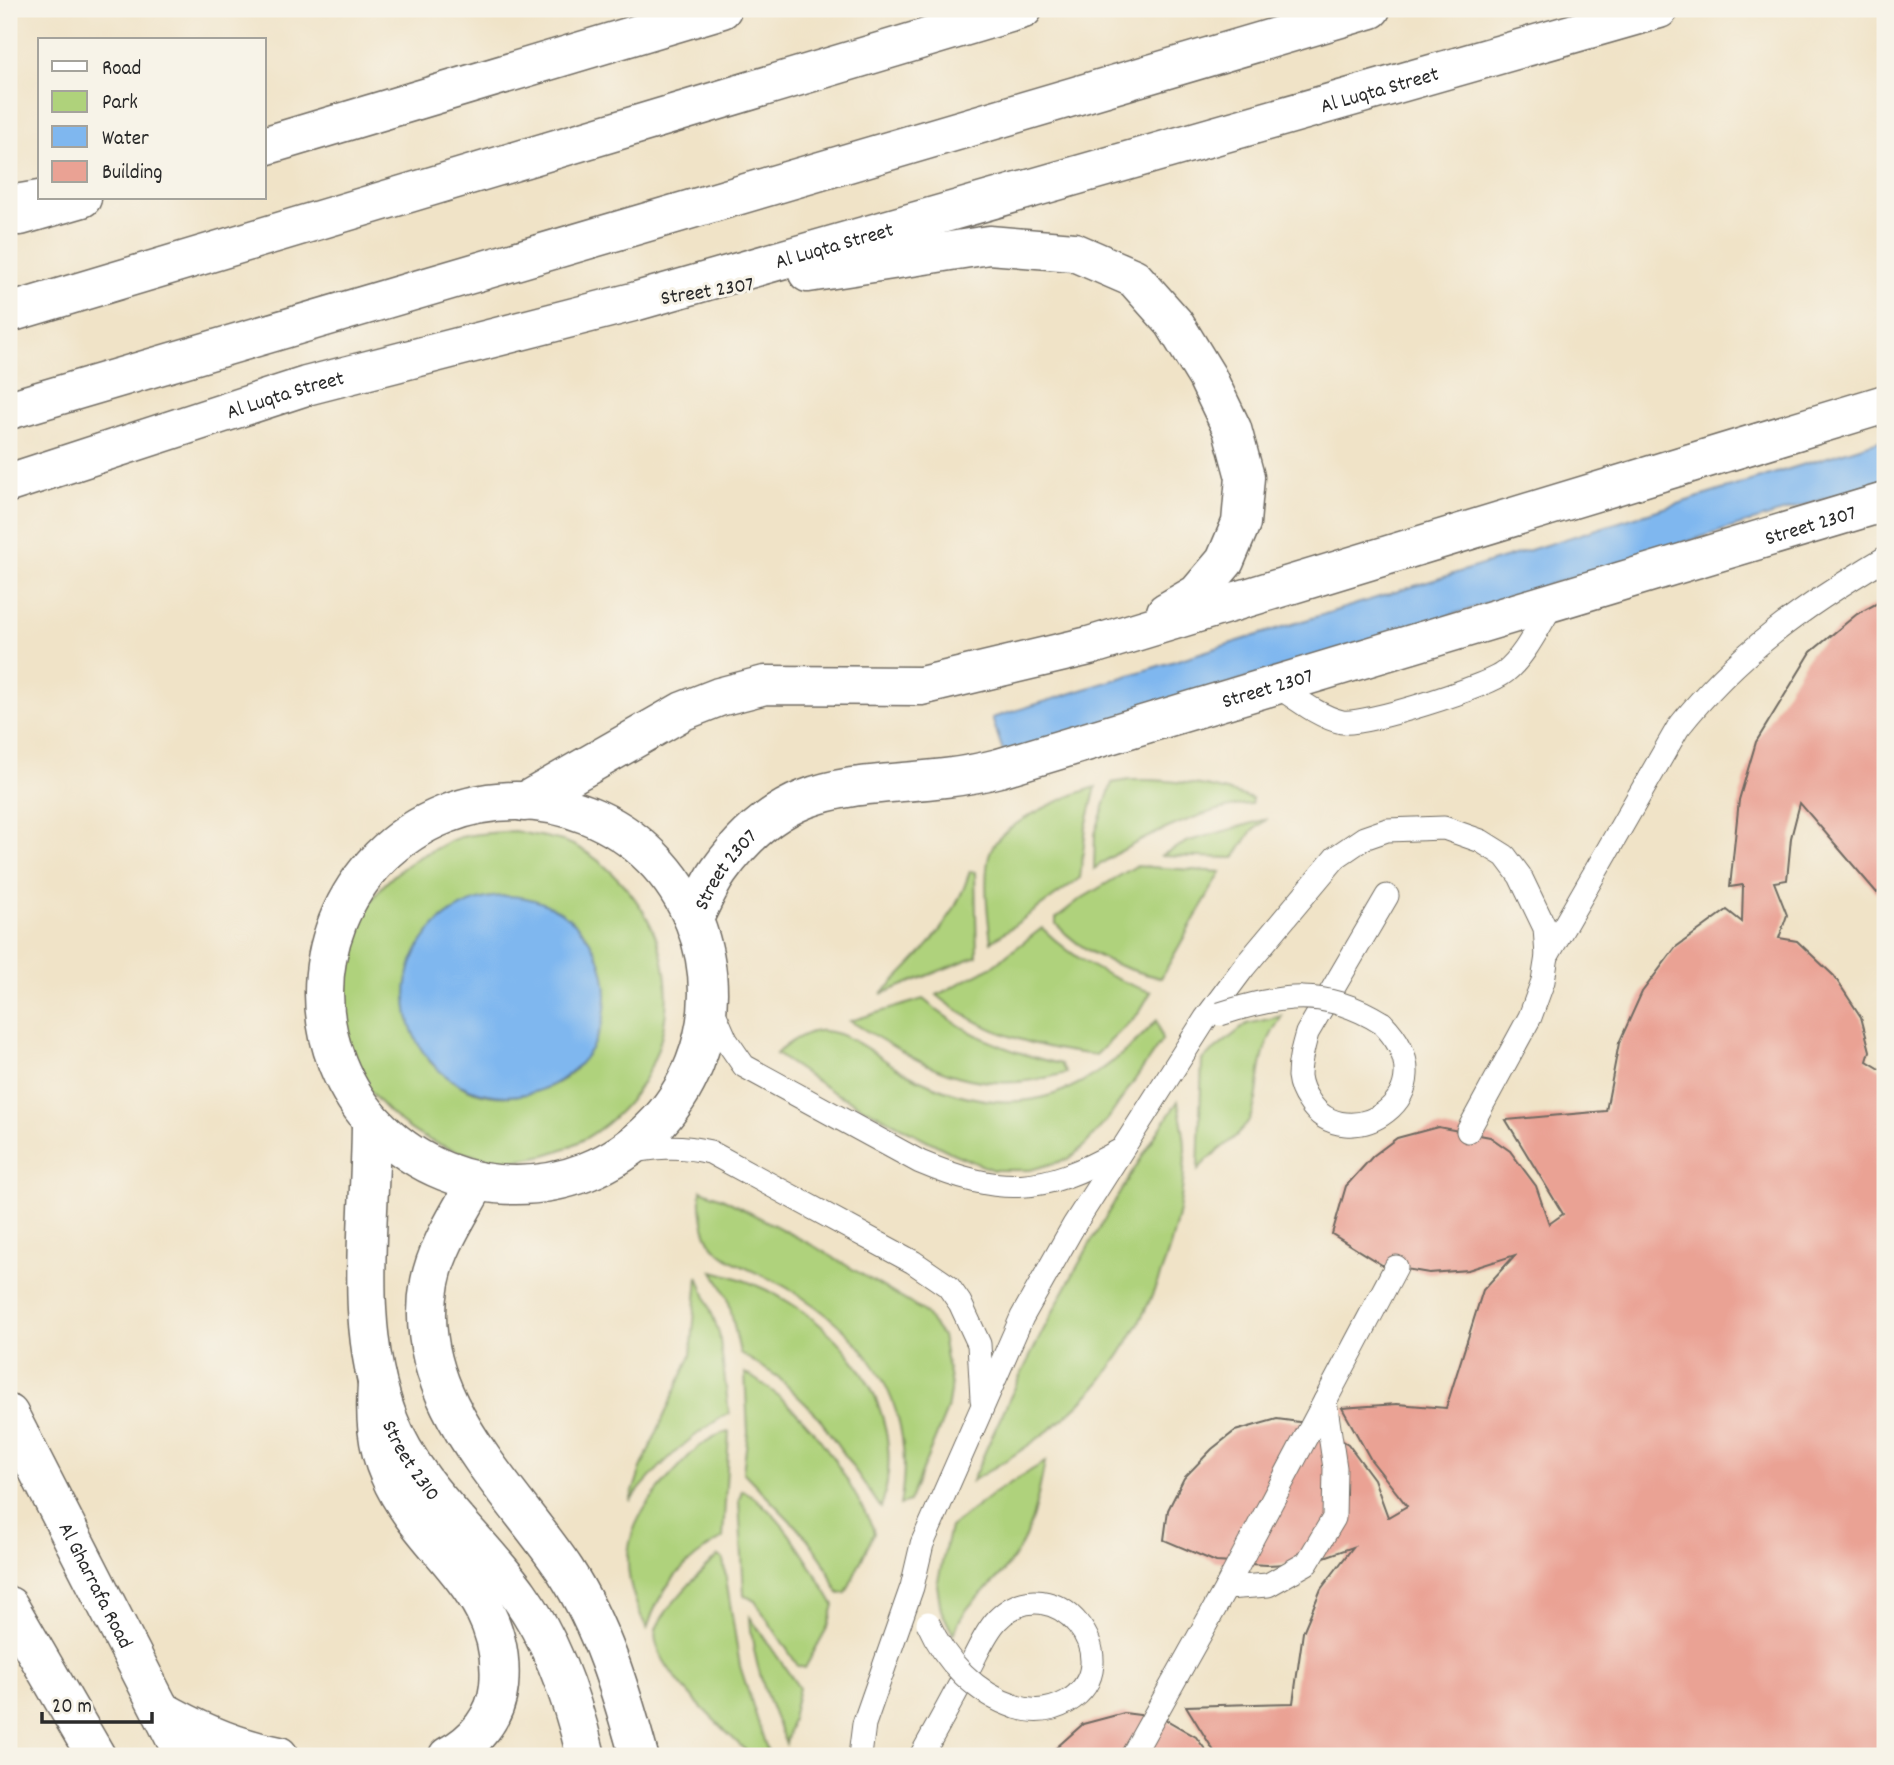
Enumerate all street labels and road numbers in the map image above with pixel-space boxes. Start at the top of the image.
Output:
street label: Al Luqta Street [1317,61,1443,123]
street label: Al Luqta Street [772,216,898,279]
street label: Street 2307 [659,271,756,315]
street label: Al Luqta Street [223,365,348,429]
street label: Street 2307 [1762,499,1860,555]
street label: Street 2307 [1219,662,1317,718]
street label: Street 2307 [688,823,765,916]
street label: Street 2310 [372,1416,446,1509]
street label: Al Gharrafa Road [49,1518,139,1655]

